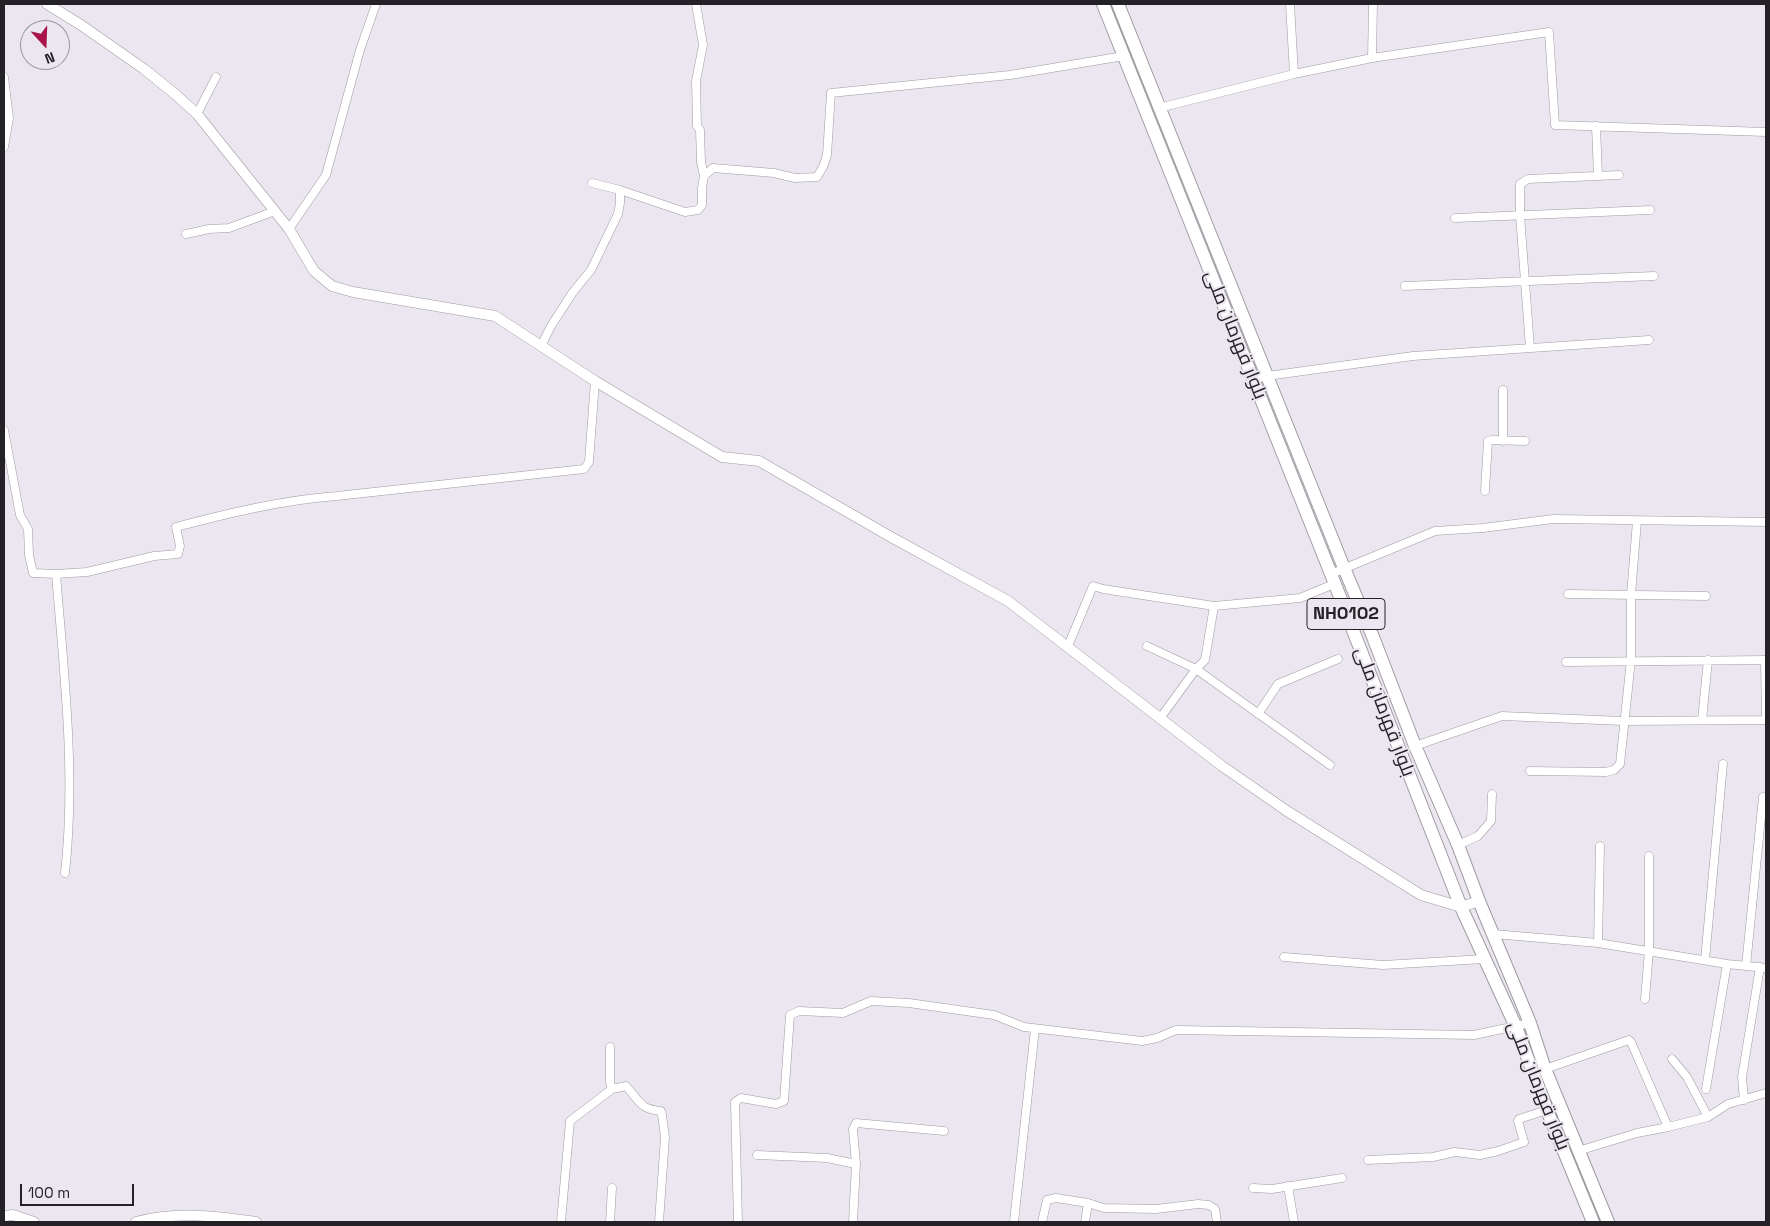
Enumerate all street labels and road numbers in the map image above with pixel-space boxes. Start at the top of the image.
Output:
street label: بلوار قهرمان ملی [1199,267,1271,403]
road number: NH0102 [1307,598,1385,630]
street label: بلوار قهرمان ملی [1349,644,1419,780]
street label: بلوار قهرمان ملی [1502,1018,1574,1154]

